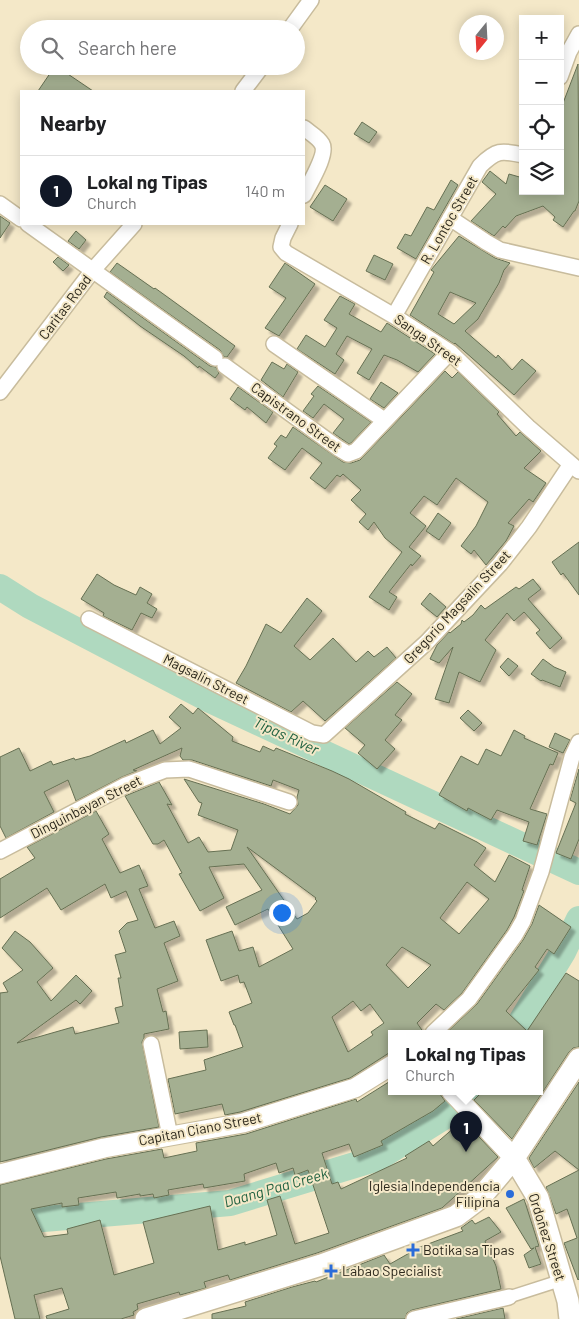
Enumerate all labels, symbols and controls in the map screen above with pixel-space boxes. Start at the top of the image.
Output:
north arrow [459,15,504,60]
map controls [519,15,564,195]
button: + [519,15,564,60]
search box [20,20,305,75]
icon: search [38,34,66,62]
text: Search here [78,36,177,59]
button: − [519,60,564,105]
button: locate [519,105,564,150]
text: Nearby [40,110,106,135]
button: layers [519,150,564,195]
text: Lokal ng Tipas [87,170,208,193]
street label: R. Lontoc Street [416,173,481,267]
text: 1 [53,181,59,200]
text: 140 m [245,181,285,200]
text: Church [87,193,137,212]
street label: Caritas Road [35,271,95,343]
street label: Sanga Street [391,310,465,369]
street label: Capistrano Street [248,378,345,455]
street label: Gregorio Magsalin Street [400,546,514,667]
street label: Magsalin Street [161,650,252,707]
water label: Tipas River [251,712,323,758]
street label: Dinguinbayan Street [27,771,144,842]
your location [269,900,295,926]
popup [388,1030,543,1095]
text: Lokal ng Tipas [405,1042,526,1065]
text: Church [405,1065,455,1084]
street label: Capitan Ciano Street [137,1108,263,1149]
pin: 1 [450,1111,482,1152]
water label: Daang Paa Creek [222,1163,330,1210]
place label: Iglesia Independencia Filipina [369,1177,500,1210]
marker: Iglesia Independencia Filipina [504,1188,516,1200]
street label: Ordoñez Street [525,1191,570,1283]
place label: Botika sa Tipas [423,1241,515,1258]
marker: Botika sa Tipas [407,1244,419,1256]
place label: Labao Specialist [342,1262,442,1279]
marker: Labao Specialist [324,1264,338,1278]

